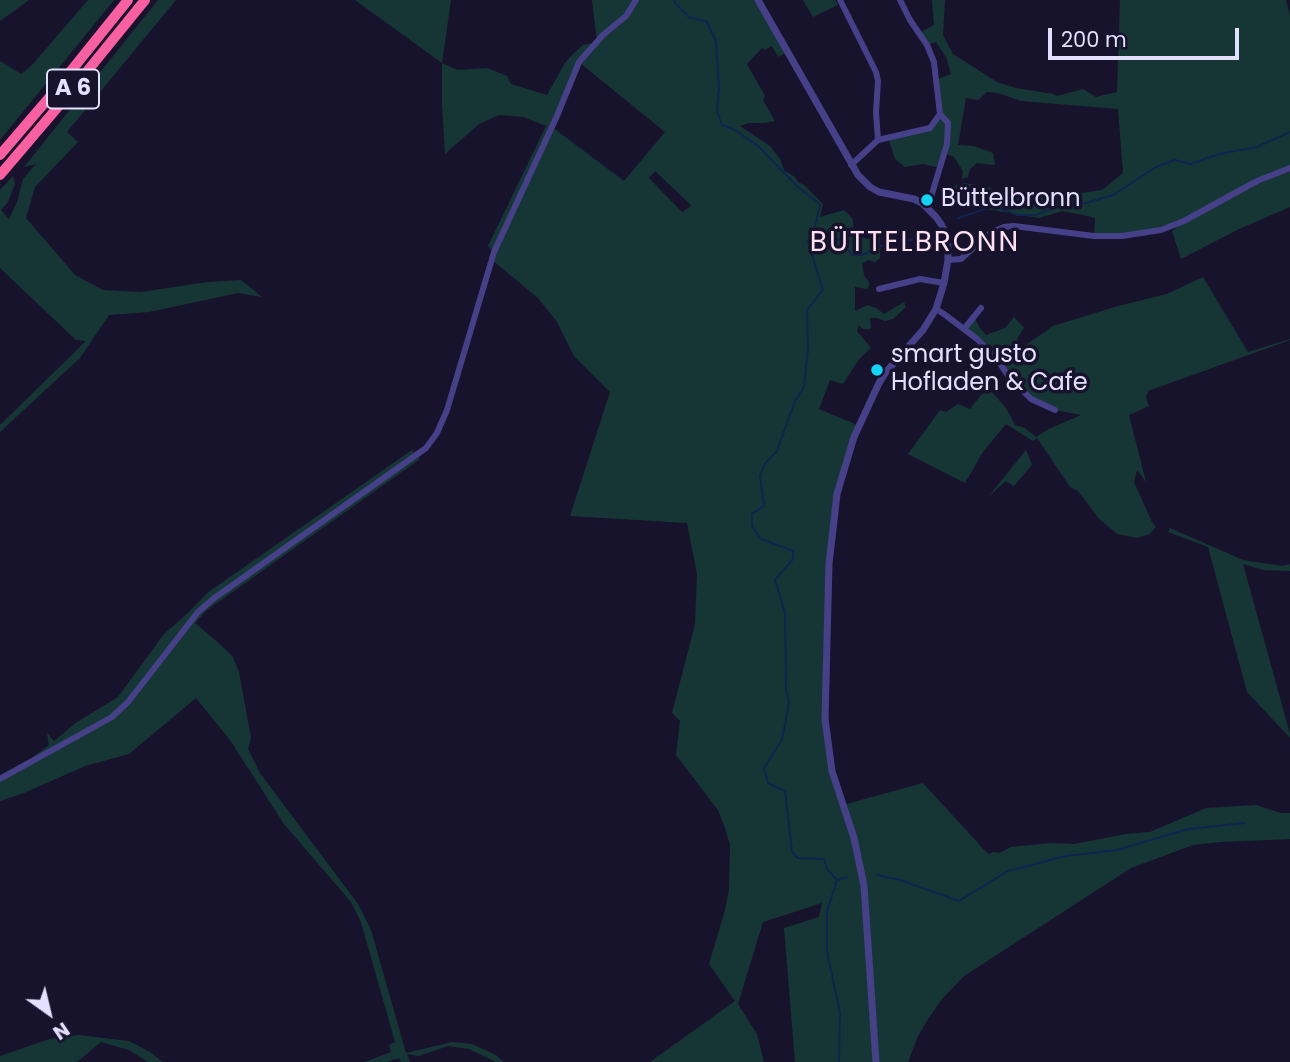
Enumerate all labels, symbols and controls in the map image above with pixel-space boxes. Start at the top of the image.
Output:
scale bar [1052,14,1243,58]
text: 200 m [1061,25,1127,54]
road number: A 6 [47,69,99,108]
place label: Büttelbronn [941,186,1081,214]
marker: Büttelbronn [919,192,935,208]
district label: BÜTTELBRONN [811,227,1019,261]
place label: smart gusto Hofladen & Cafe [891,342,1088,398]
marker: smart gusto Hofladen & Cafe [869,362,885,378]
north arrow [14,978,84,1048]
text: N [48,1016,75,1046]

